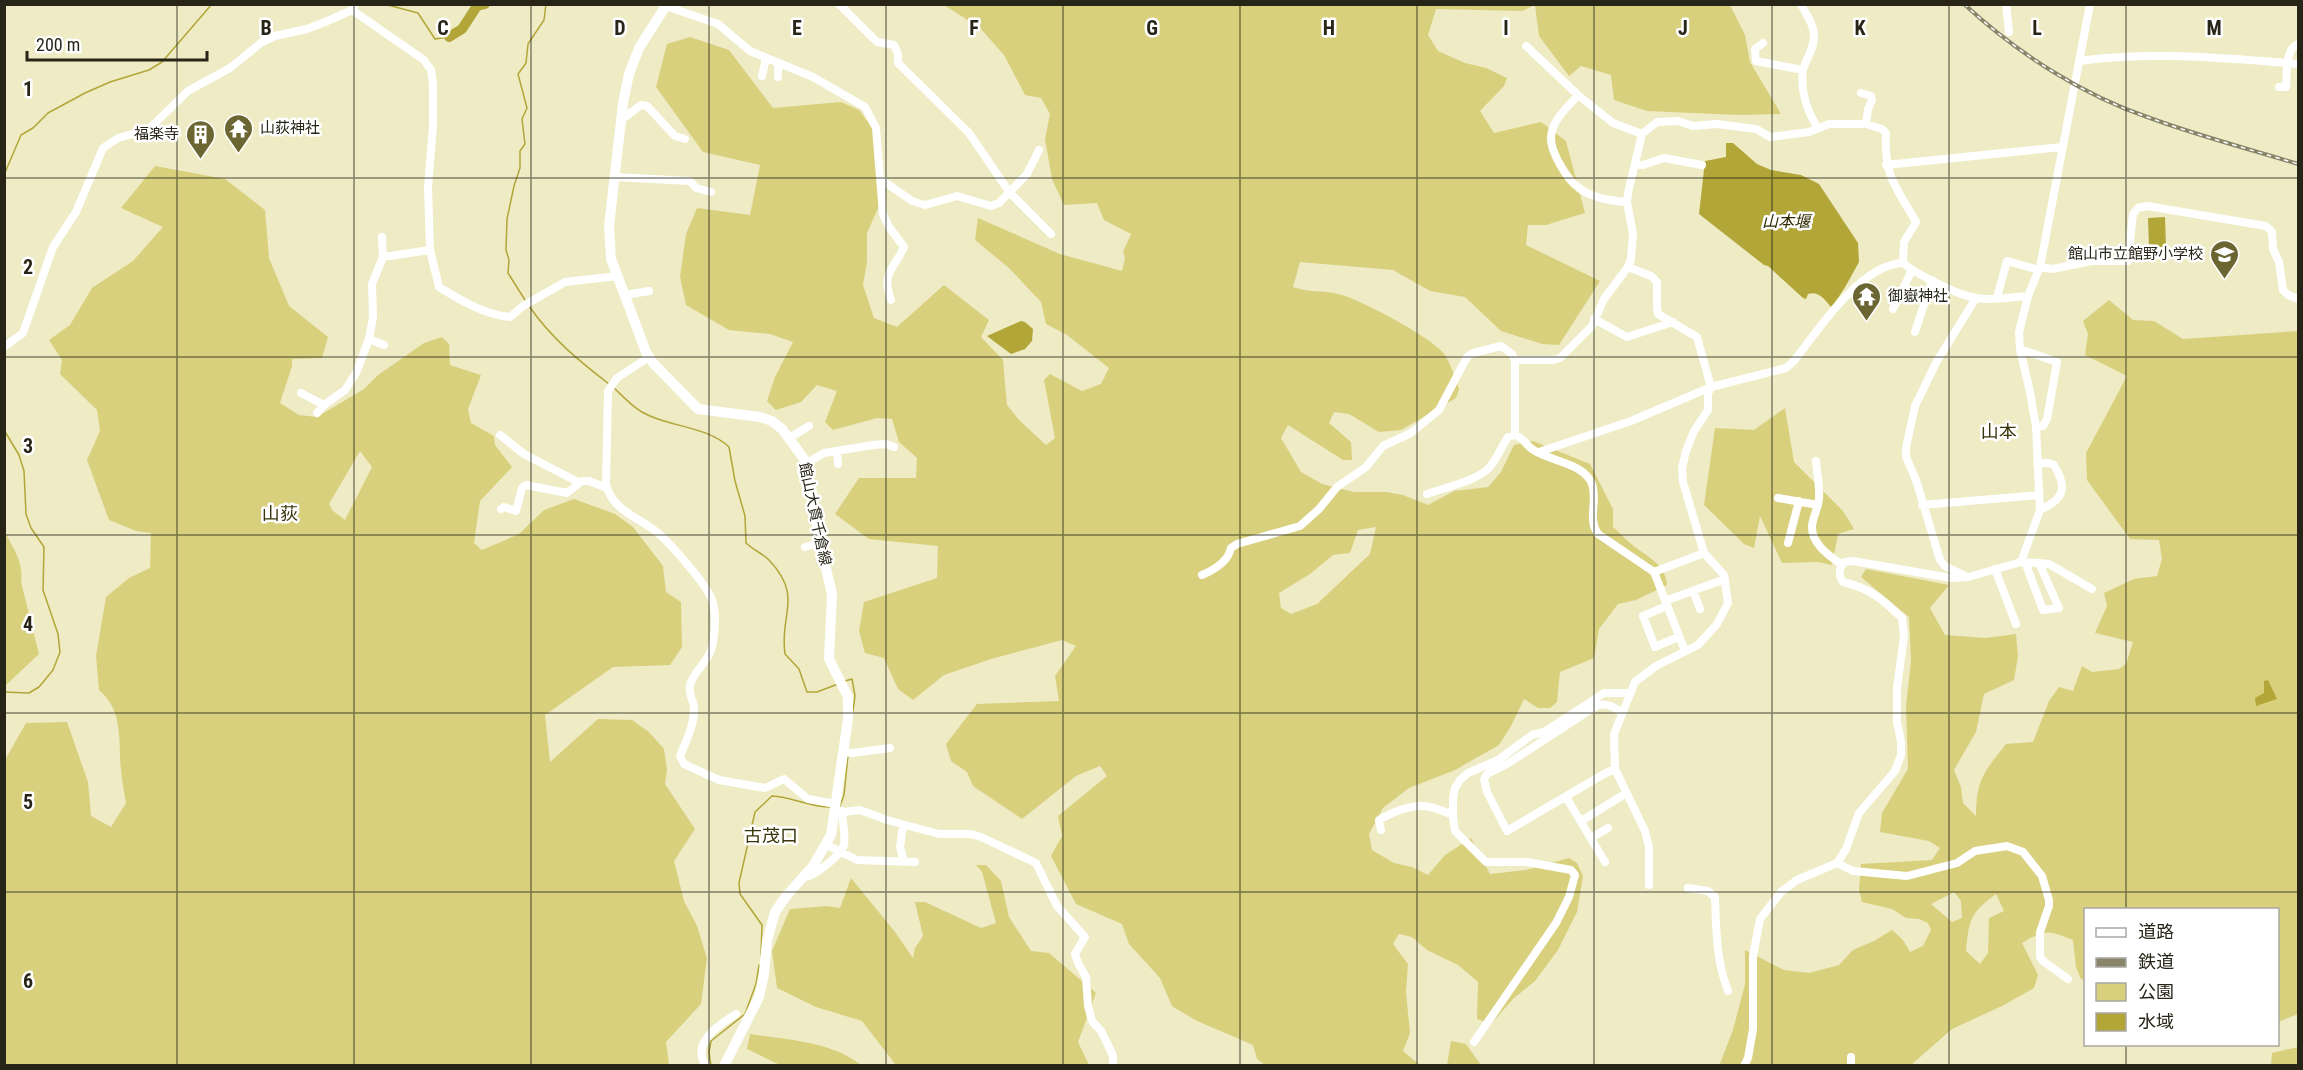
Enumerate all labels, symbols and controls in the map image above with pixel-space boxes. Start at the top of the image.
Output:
text: B [260,16,272,40]
text: C [437,16,449,40]
text: D [614,16,626,40]
text: E [792,16,802,40]
text: F [969,16,979,40]
text: G [1146,16,1158,40]
text: H [1323,16,1335,40]
text: I [1503,16,1509,40]
text: J [1678,16,1688,40]
text: K [1854,16,1866,40]
text: L [2032,16,2042,40]
text: M [2206,16,2222,40]
scale bar [27,24,207,62]
text: 200 m [36,34,80,55]
text: 1 [23,77,33,101]
temple icon: 山荻神社 [223,112,255,154]
building icon: 福楽寺 [184,118,216,160]
place label: 山荻神社 [260,119,320,137]
place label: 福楽寺 [134,125,179,143]
water label: 山本堰 [1762,212,1813,231]
school or university icon: 館山市立館野小学校 [2208,238,2240,280]
place label: 館山市立館野小学校 [2068,245,2203,263]
text: 2 [23,255,33,279]
temple icon: 御嶽神社 [1851,280,1883,322]
place label: 御嶽神社 [1888,287,1948,305]
district label: 山本 [1981,421,2017,442]
text: 3 [23,434,33,458]
street label: 館山大貫千倉線 [795,461,835,567]
district label: 山荻 [262,503,298,524]
text: 4 [23,612,33,636]
text: 5 [23,790,33,814]
district label: 古茂口 [744,825,798,846]
legend [2084,908,2279,1046]
text: 道路 [2138,921,2174,942]
text: 鉄道 [2138,951,2174,972]
text: 6 [23,969,33,993]
text: 公園 [2138,981,2174,1002]
text: 水域 [2138,1011,2174,1032]

